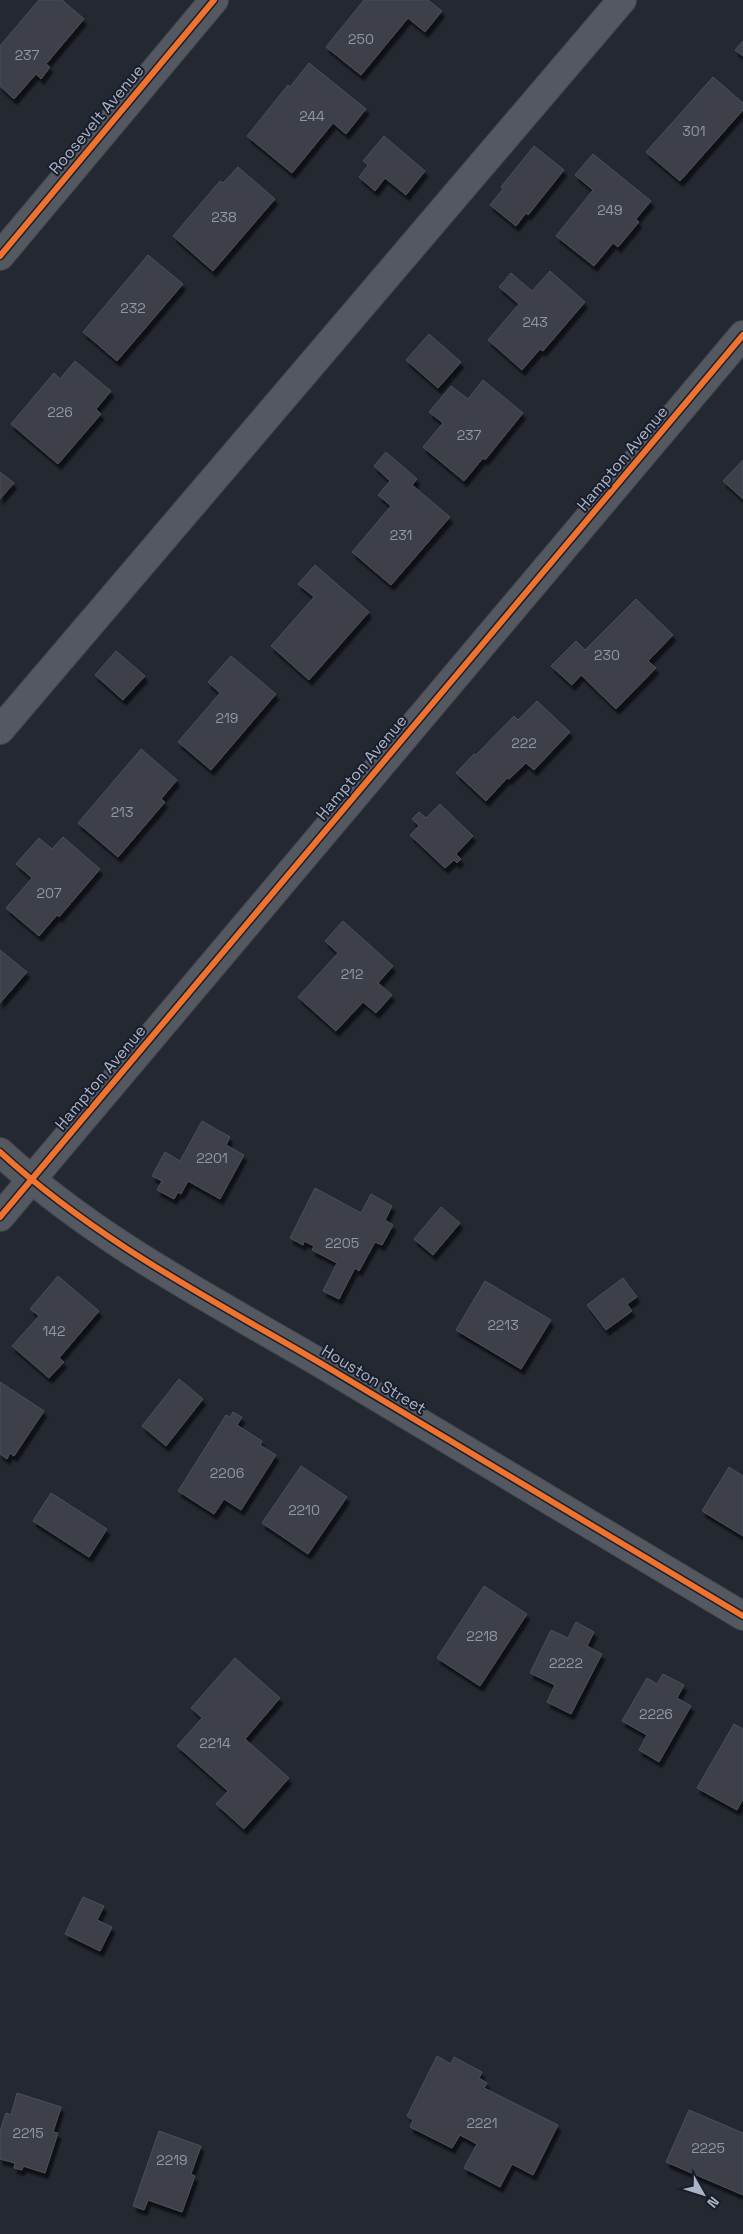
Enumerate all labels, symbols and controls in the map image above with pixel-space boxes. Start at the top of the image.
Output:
house number: 250 [348,30,374,48]
house number: 237 [15,46,39,64]
street label: Roosevelt Avenue [44,60,148,179]
house number: 244 [299,107,325,125]
house number: 301 [682,122,706,140]
house number: 249 [597,201,623,219]
house number: 238 [211,208,237,226]
house number: 232 [120,299,146,317]
house number: 243 [522,313,548,331]
street label: Hampton Avenue [572,402,672,515]
house number: 226 [47,403,73,421]
house number: 237 [457,426,481,444]
house number: 231 [390,526,412,544]
house number: 230 [594,646,620,664]
house number: 219 [216,709,238,727]
street label: Hampton Avenue [311,711,411,824]
house number: 222 [511,734,537,752]
house number: 213 [111,803,133,821]
house number: 207 [36,884,62,902]
house number: 212 [341,965,363,983]
street label: Hampton Avenue [50,1021,150,1134]
house number: 2201 [196,1149,228,1167]
house number: 2205 [325,1234,359,1252]
house number: 2213 [487,1316,519,1334]
house number: 142 [42,1322,66,1340]
street label: Houston Street [318,1340,430,1419]
house number: 2206 [210,1464,244,1482]
house number: 2210 [288,1501,320,1519]
house number: 2218 [466,1627,498,1645]
house number: 2222 [549,1654,583,1672]
house number: 2226 [639,1705,673,1723]
house number: 2214 [199,1734,231,1752]
house number: 2221 [466,2114,498,2132]
house number: 2215 [12,2124,44,2142]
house number: 2225 [691,2139,725,2157]
house number: 2219 [156,2151,188,2169]
north arrow [678,2169,728,2219]
text: N [703,2193,723,2211]

